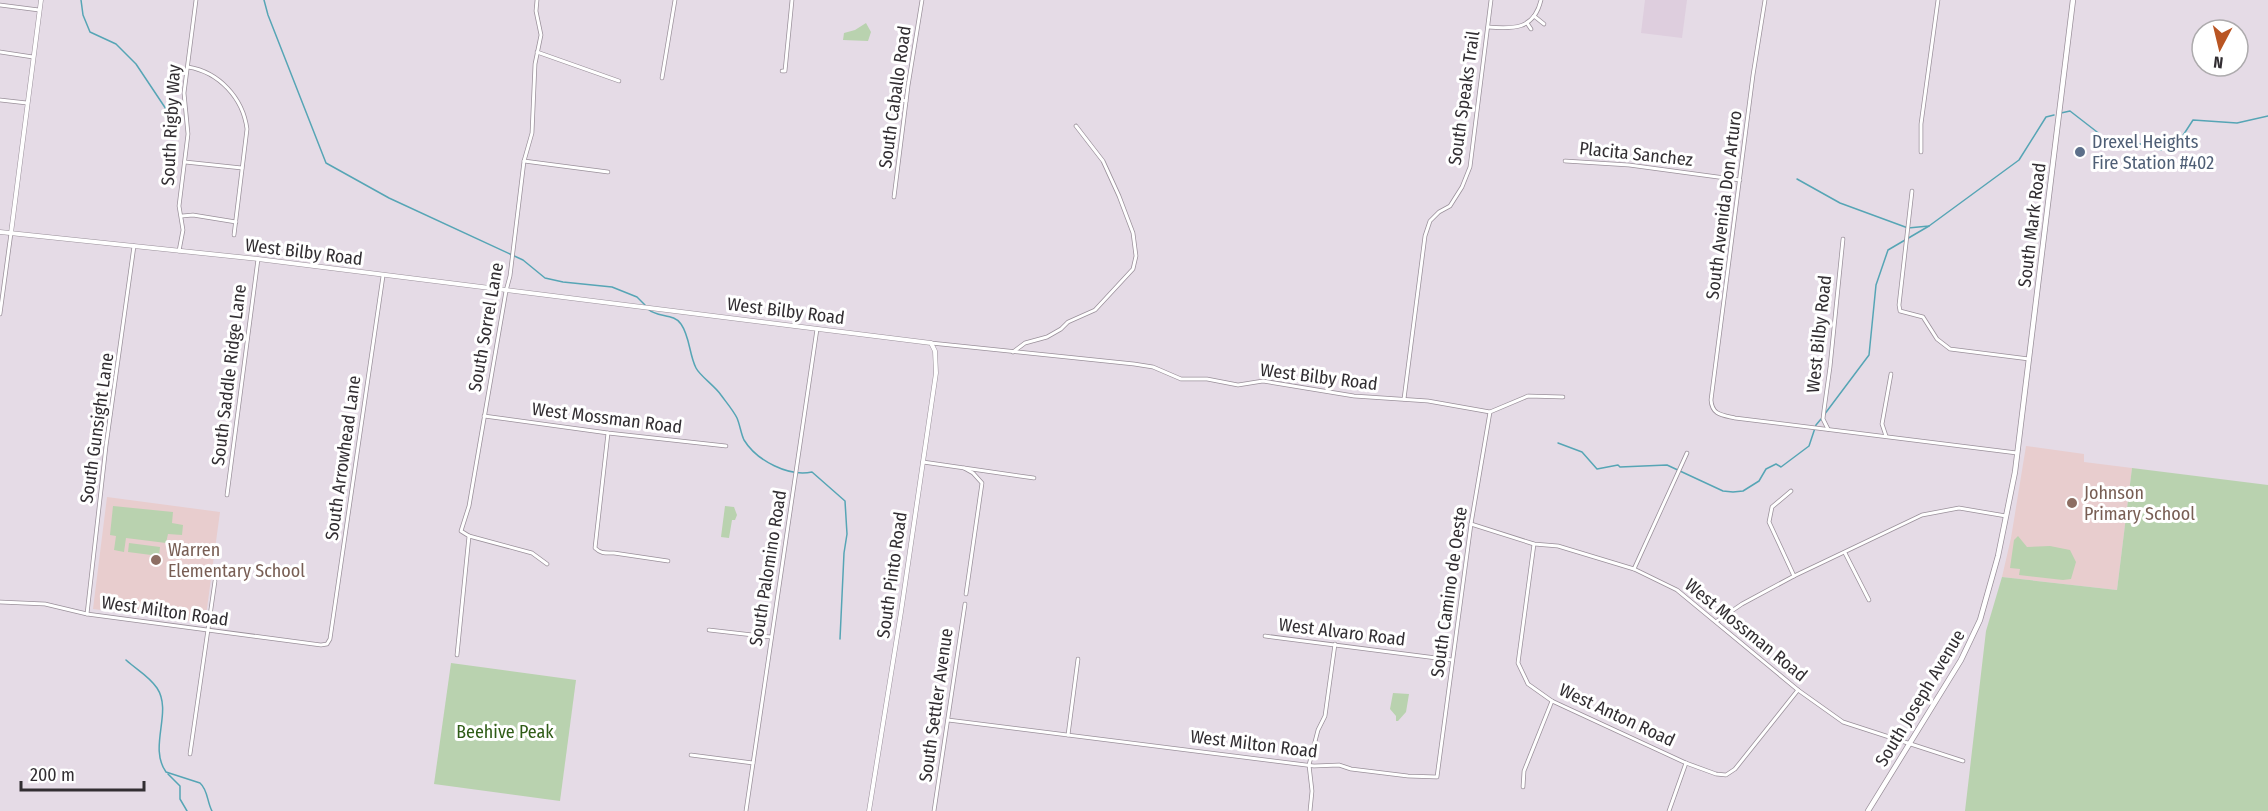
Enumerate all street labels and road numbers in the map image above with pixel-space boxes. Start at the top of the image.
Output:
street label: South Caballo Road [874,24,916,170]
street label: South Speaks Trail [1444,29,1484,167]
street label: South Rigby Way [157,64,185,186]
street label: South Avenida Don Arturo [1701,109,1747,301]
street label: Placita Sanchez [1578,137,1694,171]
street label: South Mark Road [2013,162,2051,288]
street label: West Bilby Road [244,234,364,270]
street label: South Sorrel Lane [464,261,508,393]
street label: West Bilby Road [1802,274,1836,394]
street label: South Saddle Ridge Lane [207,283,251,467]
street label: West Bilby Road [726,293,846,329]
street label: South Gunsight Lane [76,351,118,505]
street label: West Bilby Road [1259,359,1379,395]
street label: South Arrowhead Lane [321,374,365,542]
street label: West Mossman Road [531,398,683,438]
street label: South Palomino Road [745,488,791,648]
street label: South Camino de Oeste [1426,505,1472,679]
street label: South Pinto Road [872,510,912,640]
street label: West Mossman Road [1680,574,1812,686]
street label: West Milton Road [100,591,230,631]
street label: West Alvaro Road [1277,613,1407,651]
street label: South Joseph Avenue [1870,625,1970,770]
street label: South Settler Avenue [914,627,958,783]
street label: West Anton Road [1556,679,1678,751]
street label: West Milton Road [1189,725,1319,763]

